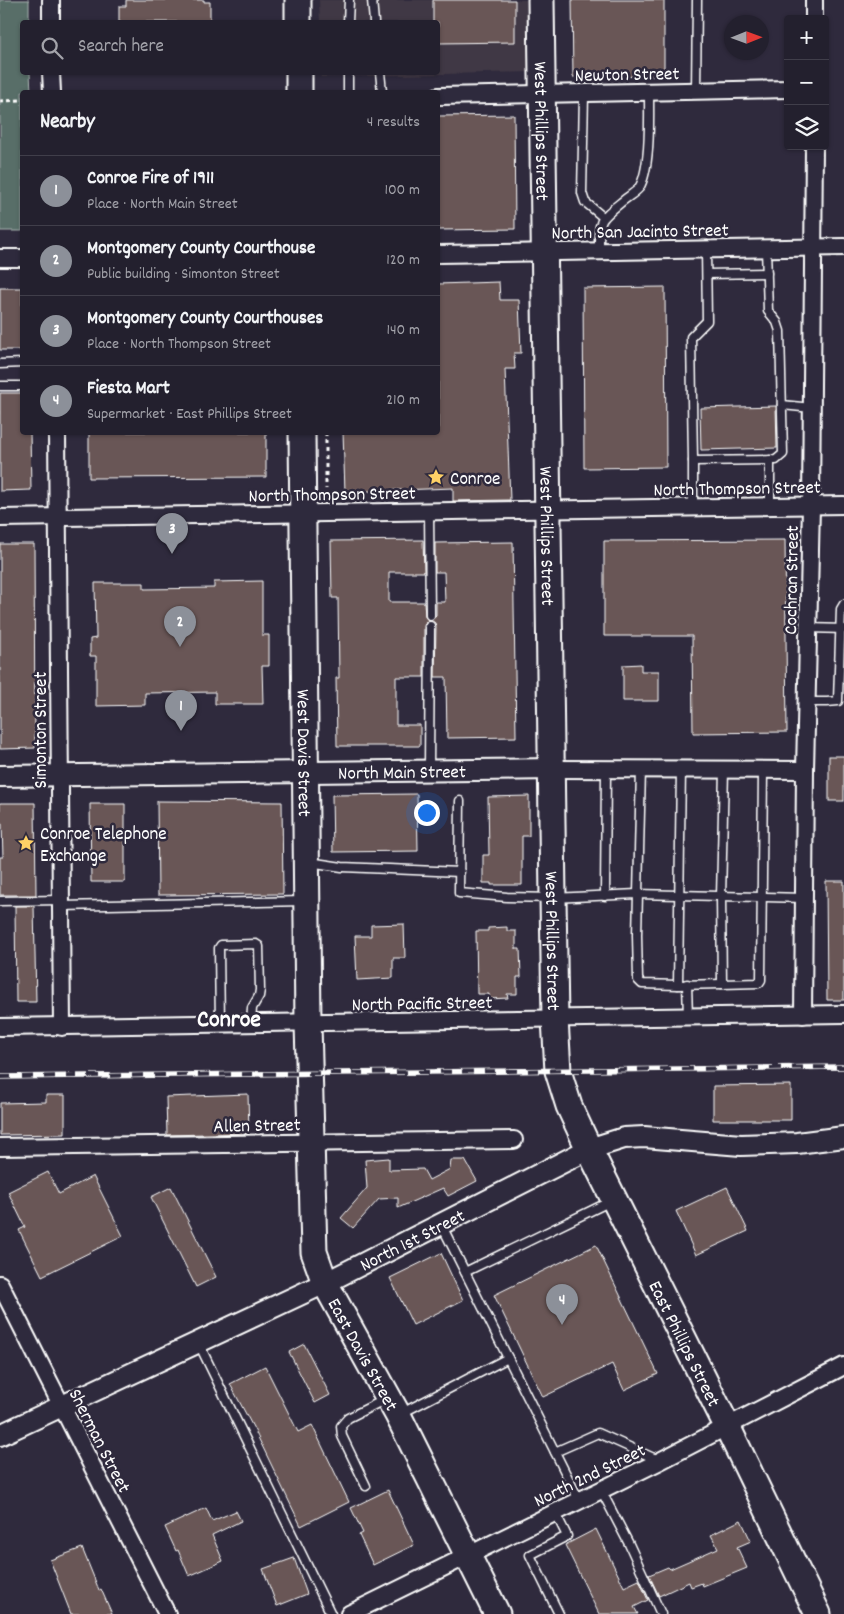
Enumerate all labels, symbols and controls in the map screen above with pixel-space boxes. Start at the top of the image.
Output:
north arrow [724,15,769,60]
map controls [784,15,829,150]
button: + [784,15,829,60]
search box [20,20,440,75]
icon: search [38,34,66,62]
text: Search here [78,34,164,61]
button: − [784,60,829,105]
street label: West Phillips Street [525,61,554,201]
street label: Newton Street [574,62,680,91]
button: layers [784,105,829,150]
text: Nearby [40,108,95,138]
text: 4 results [367,111,420,134]
text: Conroe Fire of 1911 [87,166,214,193]
text: 1 [54,179,58,202]
text: 100 m [384,179,420,202]
text: Place · North Main Street [87,193,238,216]
street label: North San Jacinto Street [551,218,729,249]
text: Montgomery County Courthouse [87,236,315,263]
text: 2 [53,249,60,272]
text: 120 m [386,249,420,272]
text: Public building · Simonton Street [87,263,280,286]
text: Montgomery County Courthouses [87,306,323,333]
text: 3 [52,319,60,342]
text: 140 m [386,319,420,342]
text: Place · North Thompson Street [87,333,271,356]
text: Fiesta Mart [87,376,170,403]
text: 4 [53,389,59,412]
text: 210 m [386,389,420,412]
text: Supermarket · East Phillips Street [87,403,292,426]
street label: West Phillips Street [530,466,559,606]
place icon: Conroe [426,467,446,487]
place label: Conroe [450,467,500,494]
street label: North Thompson Street [653,476,821,505]
street label: North Thompson Street [248,482,416,511]
pin: 3 [156,513,188,554]
street label: Cochran Street [779,525,808,635]
pin: 2 [164,606,196,647]
street label: Simonton Street [29,672,56,788]
street label: West Davis Street [288,689,316,817]
pin: 1 [165,690,197,731]
street label: North Main Street [338,760,466,789]
your location [414,800,440,826]
place label: Conroe Telephone Exchange [40,822,167,871]
place icon: Conroe Telephone Exchange [16,833,36,853]
street label: West Phillips Street [536,871,565,1011]
street label: North Pacific Street [352,991,493,1020]
district label: Conroe [197,1004,261,1038]
street label: Allen Street [213,1113,301,1142]
street label: North 1st Street [356,1204,471,1280]
street label: East Phillips Street [640,1277,725,1412]
pin: 4 [546,1284,578,1325]
street label: East Davis Street [319,1294,403,1417]
street label: Sherman Street [60,1385,136,1498]
street label: North 2nd Street [530,1438,651,1516]

